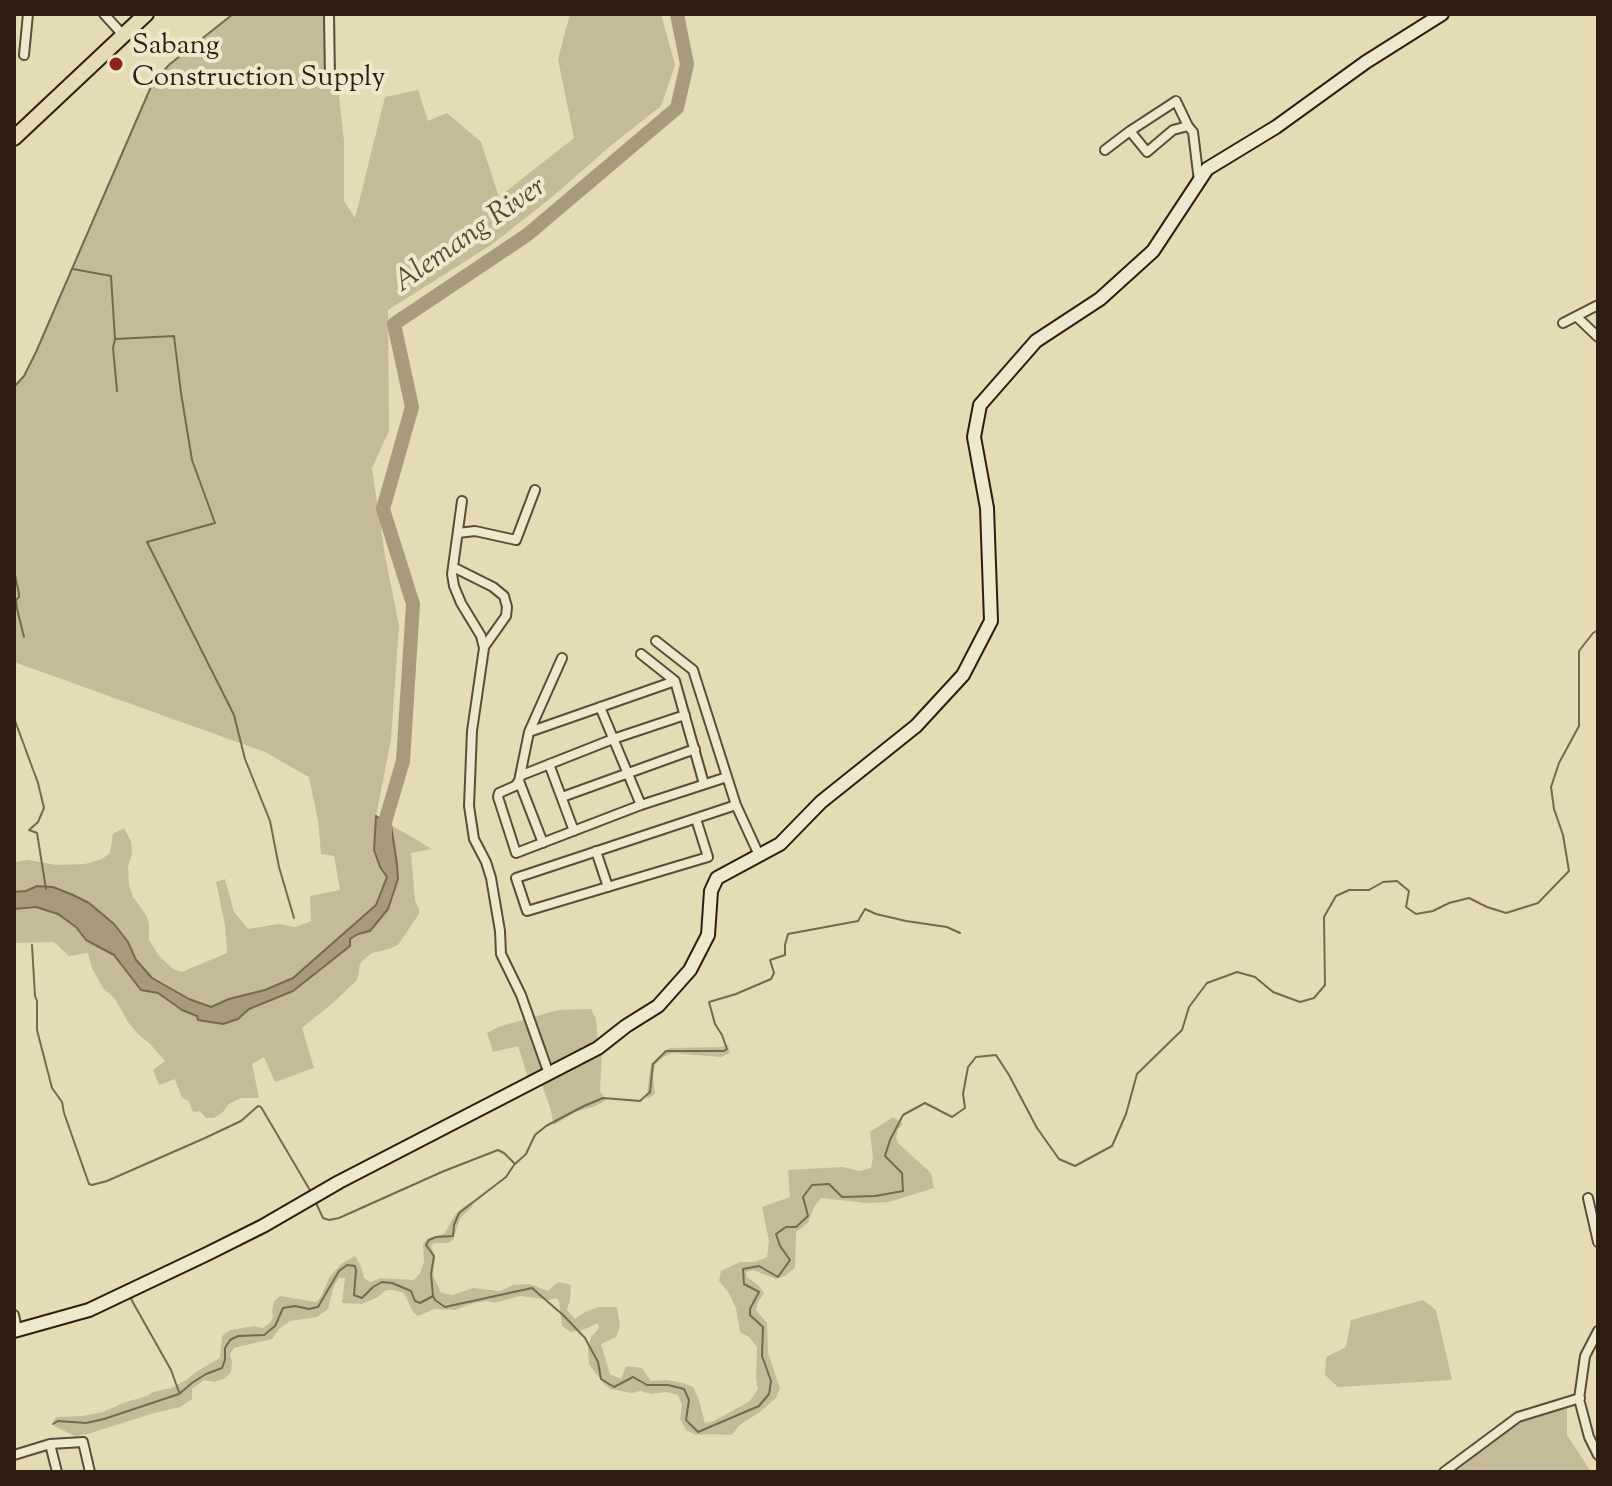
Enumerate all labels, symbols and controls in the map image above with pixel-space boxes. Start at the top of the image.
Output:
place label: Sabang Construction Supply [132,31,386,97]
marker: Sabang Construction Supply [107,55,125,73]
water label: Alemang River [388,171,554,303]

